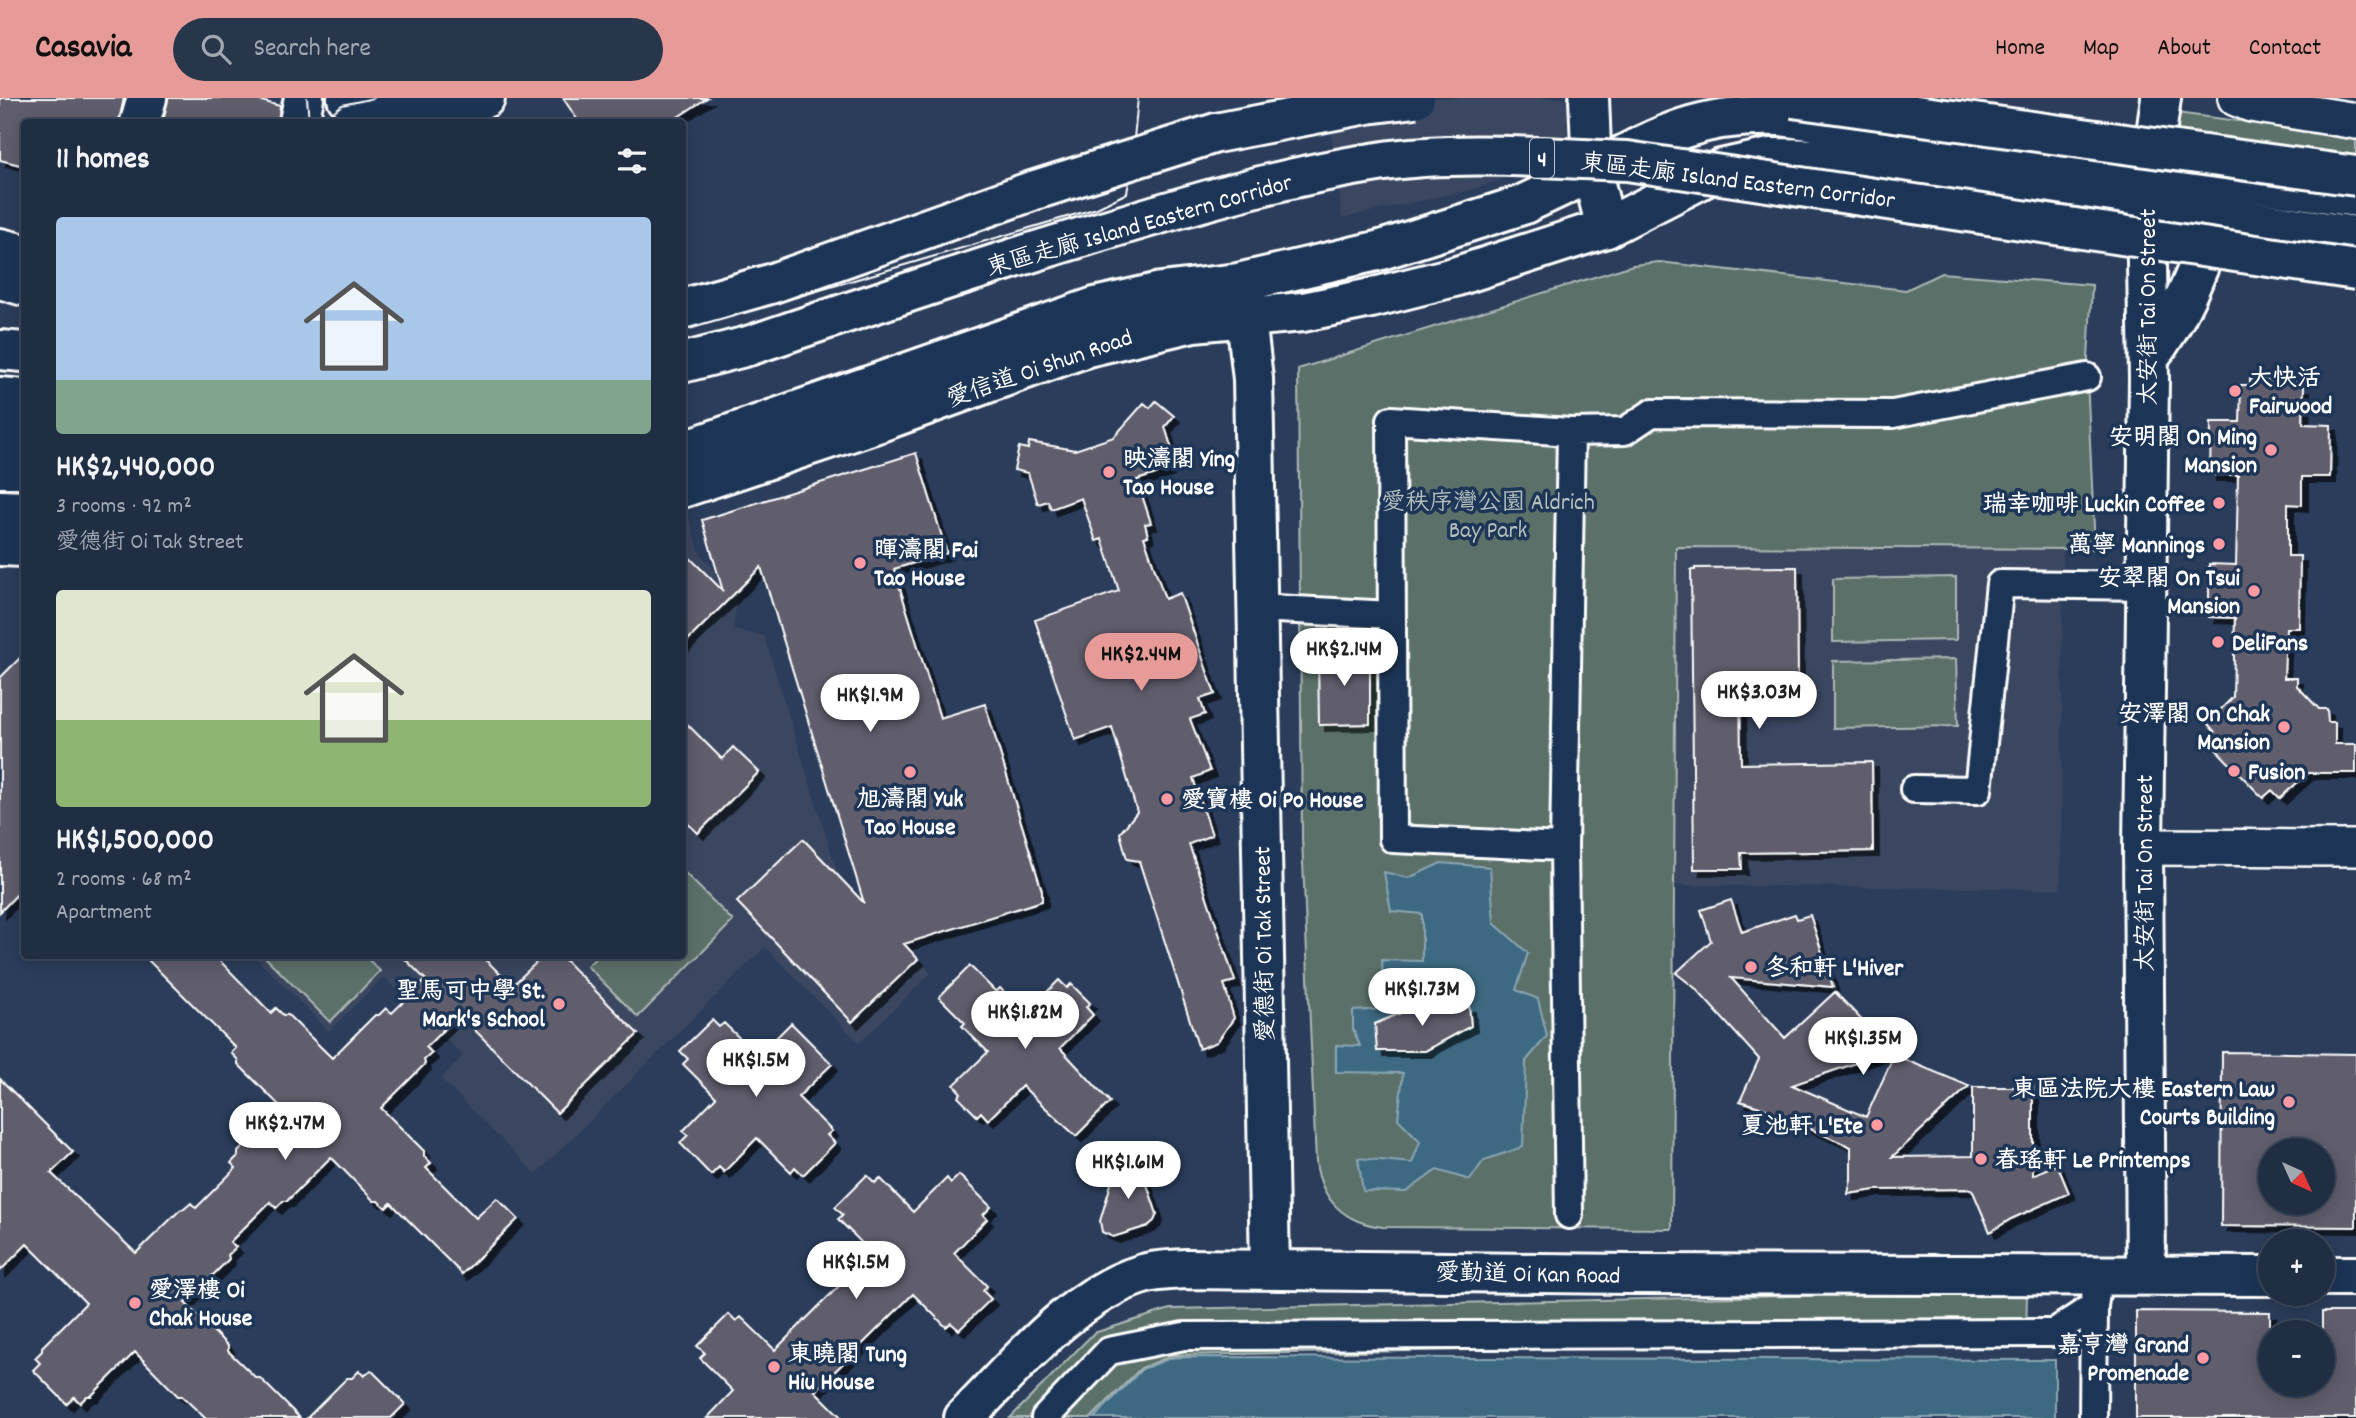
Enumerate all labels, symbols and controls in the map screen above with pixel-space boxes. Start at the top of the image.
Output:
search box [173,18,663,81]
text: Casavia [35,26,131,73]
icon: search [197,30,235,68]
text: Search here [253,31,371,68]
text: Home [1995,32,2045,66]
text: Map [2083,32,2119,66]
text: About [2157,32,2211,66]
text: Contact [2249,32,2321,66]
road number: 4 [1530,138,1554,178]
text: 11 homes [56,140,150,183]
icon: filters [613,142,651,180]
street label: 東區走廊 Island Eastern Corridor [1578,147,1897,219]
street label: 東區走廊 Island Eastern Corridor [983,167,1297,287]
street label: 太安街 Tai On Street [2133,208,2167,405]
icon: home [291,263,417,389]
street label: 愛信道 Oi Shun Road [942,322,1137,418]
place label: 大快活 Fairwood [2249,363,2332,425]
marker: 大快活 Fairwood [2227,383,2243,399]
place label: 安明閣 On Ming Mansion [2109,422,2257,484]
marker: 安明閣 On Ming Mansion [2263,442,2279,458]
place label: 映濤閣 Ying Tao House [1123,444,1235,506]
text: HK$2,440,000 [56,448,215,491]
marker: 映濤閣 Ying Tao House [1101,464,1117,480]
park label: 愛秩序灣公園 Aldrich Bay Park [1381,487,1595,549]
place label: 瑞幸咖啡 Luckin Coffee [1983,489,2205,523]
text: 3 rooms · 92 m² [56,491,192,524]
marker: 瑞幸咖啡 Luckin Coffee [2211,495,2227,511]
text: 愛德街 Oi Tak Street [56,527,244,560]
place label: 萬寧 Mannings [2068,530,2205,564]
place label: 暉濤閣 Fai Tao House [874,535,978,597]
marker: 萬寧 Mannings [2211,536,2227,552]
marker: 暉濤閣 Fai Tao House [852,555,868,571]
place label: 安翠閣 On Tsui Mansion [2098,563,2241,625]
marker: 安翠閣 On Tsui Mansion [2246,583,2262,599]
pin: HK$2.14M [1272,628,1416,688]
place label: DeliFans [2232,628,2308,662]
pin: HK$2.44M [1069,634,1213,693]
text: HK$2.14M [1306,634,1382,667]
marker: DeliFans [2210,634,2226,650]
icon: home [291,635,417,761]
text: HK$2.44M [1101,639,1181,672]
pin: HK$3.03M [1687,672,1831,731]
pin: HK$1.9M [805,674,935,734]
text: HK$3.03M [1717,677,1801,710]
text: HK$1.9M [837,680,903,713]
place label: 安澤閣 On Chak Mansion [2118,699,2270,761]
marker: 安澤閣 On Chak Mansion [2276,719,2292,735]
place label: Fusion [2248,757,2305,791]
marker: Fusion [2226,763,2242,779]
marker: 旭濤閣 Yuk Tao House [902,764,918,780]
street label: 太安街 Tai On Street [2130,774,2164,971]
place label: 旭濤閣 Yuk Tao House [857,784,963,846]
place label: 愛寶樓 Oi Po House [1181,785,1364,819]
marker: 愛寶樓 Oi Po House [1159,791,1175,807]
text: HK$1,500,000 [56,821,214,864]
street label: 愛德街 Oi Tak Street [1247,846,1285,1042]
text: 2 rooms · 68 m² [56,864,192,897]
text: Apartment [56,897,152,930]
place label: 冬和軒 L'Hiver [1765,953,1904,987]
marker: 冬和軒 L'Hiver [1743,959,1759,975]
pin: HK$1.73M [1350,968,1494,1028]
text: HK$1.73M [1384,974,1460,1007]
place label: 聖馬可中學 St. Mark's School [396,976,545,1038]
pin: HK$1.82M [953,992,1097,1051]
marker: 聖馬可中學 St. Mark's School [551,996,567,1012]
text: HK$1.82M [987,997,1063,1030]
pin: HK$1.35M [1791,1018,1935,1077]
text: HK$1.35M [1824,1023,1902,1056]
pin: HK$1.5M [691,1040,821,1099]
text: HK$1.5M [722,1045,790,1078]
place label: 東區法院大樓 Eastern Law Courts Building [2012,1074,2275,1136]
marker: 東區法院大樓 Eastern Law Courts Building [2281,1094,2297,1110]
pin: HK$2.47M [213,1102,357,1162]
text: HK$2.47M [245,1108,325,1141]
place label: 夏池軒 L'Ete [1741,1111,1863,1145]
marker: 夏池軒 L'Ete [1869,1117,1885,1133]
north arrow [2258,1138,2334,1214]
map controls [2258,1138,2335,1397]
pin: HK$1.61M [1056,1142,1200,1201]
place label: 春瑤軒 Le Printemps [1995,1145,2191,1179]
text: HK$1.61M [1092,1147,1164,1180]
marker: 春瑤軒 Le Printemps [1973,1151,1989,1167]
button: + [2258,1229,2335,1306]
pin: HK$1.5M [791,1242,921,1301]
text: HK$1.5M [822,1247,890,1280]
street label: 愛勤道 Oi Kan Road [1435,1257,1621,1295]
place label: 愛澤樓 Oi Chak House [149,1275,253,1337]
marker: 愛澤樓 Oi Chak House [127,1295,143,1311]
button: − [2258,1320,2335,1397]
place label: 嘉亨灣 Grand Promenade [2057,1330,2189,1392]
place label: 東曉閣 Tung Hiu House [788,1339,907,1401]
marker: 嘉亨灣 Grand Promenade [2195,1350,2211,1366]
marker: 東曉閣 Tung Hiu House [766,1359,782,1375]

